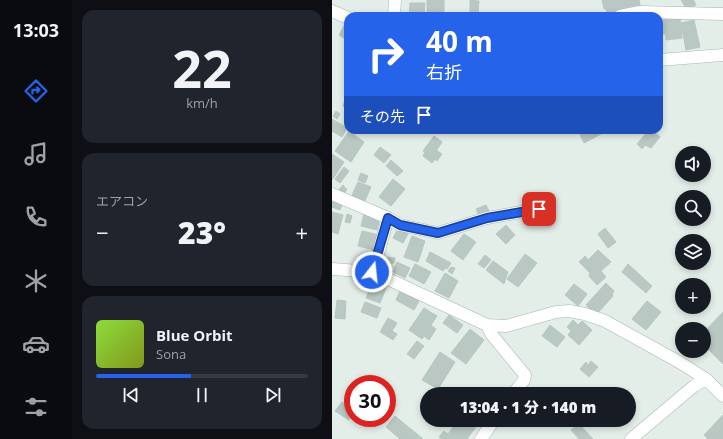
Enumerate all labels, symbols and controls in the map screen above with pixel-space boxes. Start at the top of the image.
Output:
text: 13:03 [13,18,59,42]
text: 40 m [426,22,493,60]
icon: right [360,28,412,80]
text: 22 [172,32,232,103]
text: 右折 [426,60,462,84]
icon: directions [22,77,50,105]
text: km/h [186,94,218,112]
icon: arrive [413,104,435,126]
text: その先 [360,106,405,126]
icon: music [22,140,50,168]
map controls [675,146,711,358]
button: sound [675,146,711,182]
button: search [675,190,711,226]
text: エアコン [96,192,148,210]
pin [522,192,556,226]
icon: arrive [528,198,550,220]
icon: phone [22,203,50,231]
text: 23° [178,212,226,253]
text: − [96,217,109,247]
text: + [295,217,308,247]
button: layers [675,234,711,270]
position arrow [351,251,393,293]
icon: climate [22,267,50,295]
button: + [675,278,711,314]
button: − [675,322,711,358]
text: Blue Orbit [156,325,233,345]
icon: car [22,330,50,358]
text: Sona [156,345,186,363]
speed limit sign: 30 [344,375,396,427]
icon: previous [120,384,142,406]
icon: pause [191,384,213,406]
icon: next [262,384,284,406]
icon: filters [22,393,50,421]
text: 13:04 · 1 分 · 140 m [460,397,596,417]

